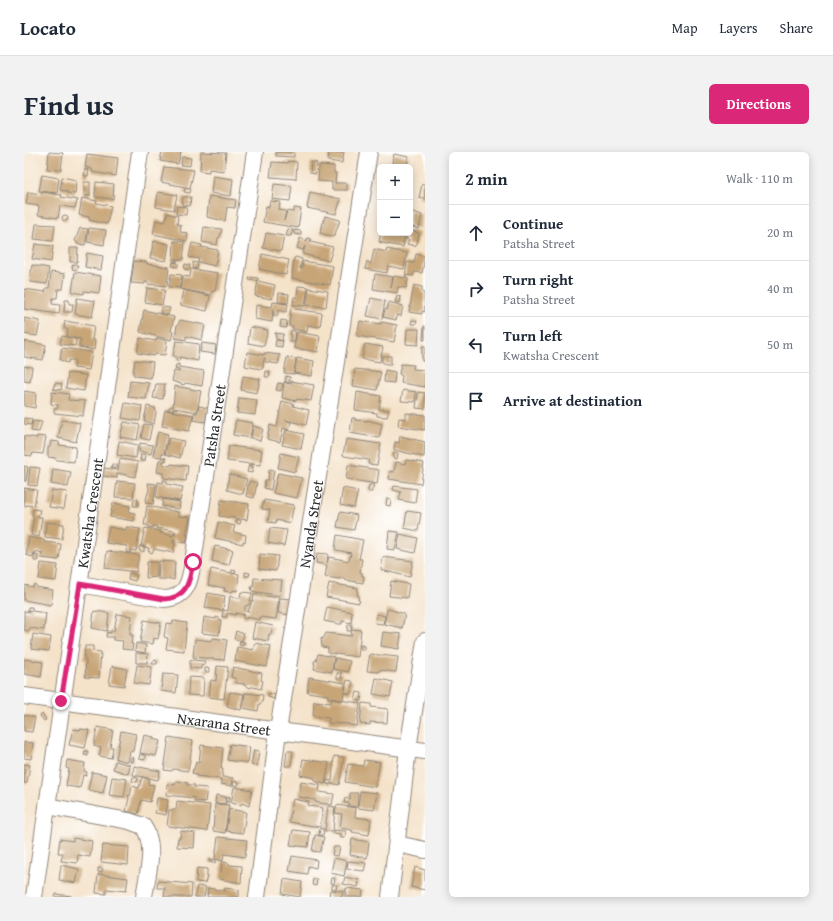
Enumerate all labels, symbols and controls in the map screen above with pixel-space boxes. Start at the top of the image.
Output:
text: Locato [20,14,76,42]
text: Map [672,18,698,38]
text: Layers [720,18,758,38]
text: Share [780,18,813,38]
text: Find us [24,84,114,125]
button: Directions [709,84,809,124]
map controls [377,164,413,236]
button: + [377,164,413,200]
text: 2 min [465,166,507,191]
text: Walk · 110 m [726,169,793,188]
button: − [377,200,413,236]
text: Continue [503,213,564,234]
icon: ahead [465,222,487,244]
text: 20 m [767,223,793,242]
text: Patsha Street [503,234,575,253]
text: Turn right [503,269,574,290]
icon: right [465,278,487,300]
text: 40 m [767,279,793,298]
text: Patsha Street [503,290,575,309]
text: Turn left [503,325,562,346]
icon: left [465,334,487,356]
text: 50 m [767,335,793,354]
text: Kwatsha Crescent [503,346,599,365]
street label: Patsha Street [197,382,230,468]
icon: arrive [465,390,487,412]
text: Arrive at destination [503,390,642,411]
street label: Kwatsha Crescent [71,456,108,569]
street label: Nyanda Street [293,478,328,569]
route start [184,553,202,571]
route end [52,692,70,710]
street label: Nxarana Street [176,707,273,740]

